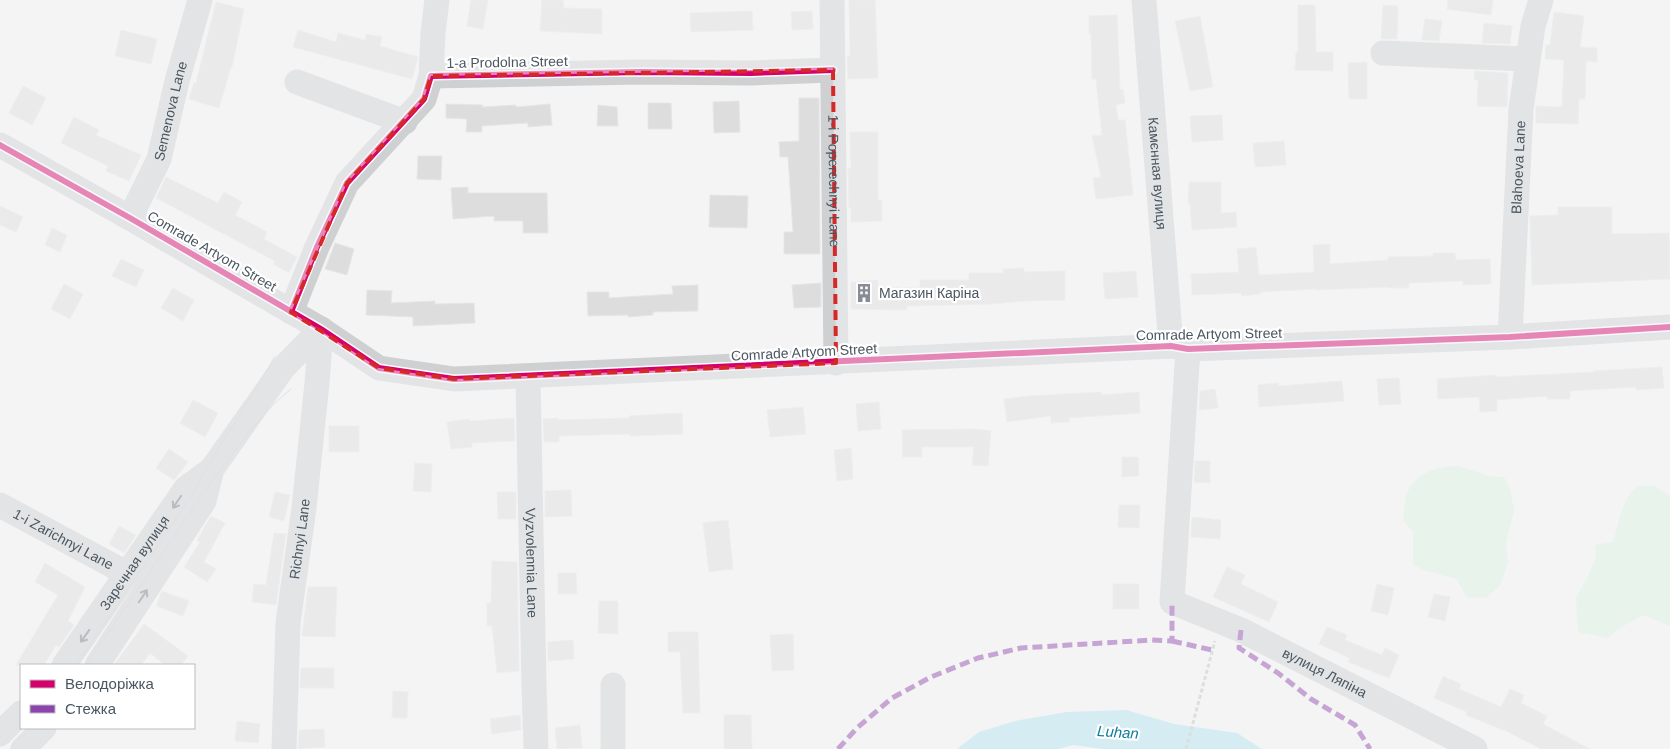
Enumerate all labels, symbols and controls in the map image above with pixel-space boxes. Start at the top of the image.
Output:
street label: 1-a Prodolna Street [446,53,568,71]
street label: Semenova Lane [151,59,190,163]
street label: 1-i Poperechnyi Lane [825,115,843,248]
street label: Камєнная вулиця [1145,117,1170,230]
street label: Blahoeva Lane [1508,120,1528,214]
street label: Comrade Artyom Street [145,208,279,295]
building icon: Магазин Каріна [853,282,875,304]
place label: Магазин Каріна [879,285,979,301]
street label: Comrade Artyom Street [1136,325,1282,343]
street label: Comrade Artyom Street [731,340,878,364]
one-way arrow [171,494,181,508]
street label: Richnyi Lane [286,498,313,580]
street label: 1-i Zarichnyi Lane [11,506,116,573]
street label: Vyzvolennia Lane [523,508,541,618]
street label: Зарєчная вулиця [96,513,172,613]
one-way arrow [138,589,148,603]
one-way arrow [80,629,90,643]
street label: вулиця Ляпіна [1280,645,1370,701]
legend [20,664,195,729]
text: Велодоріжка [65,675,154,692]
text: Стежка [65,700,117,717]
water label: Luhan [1097,722,1139,742]

